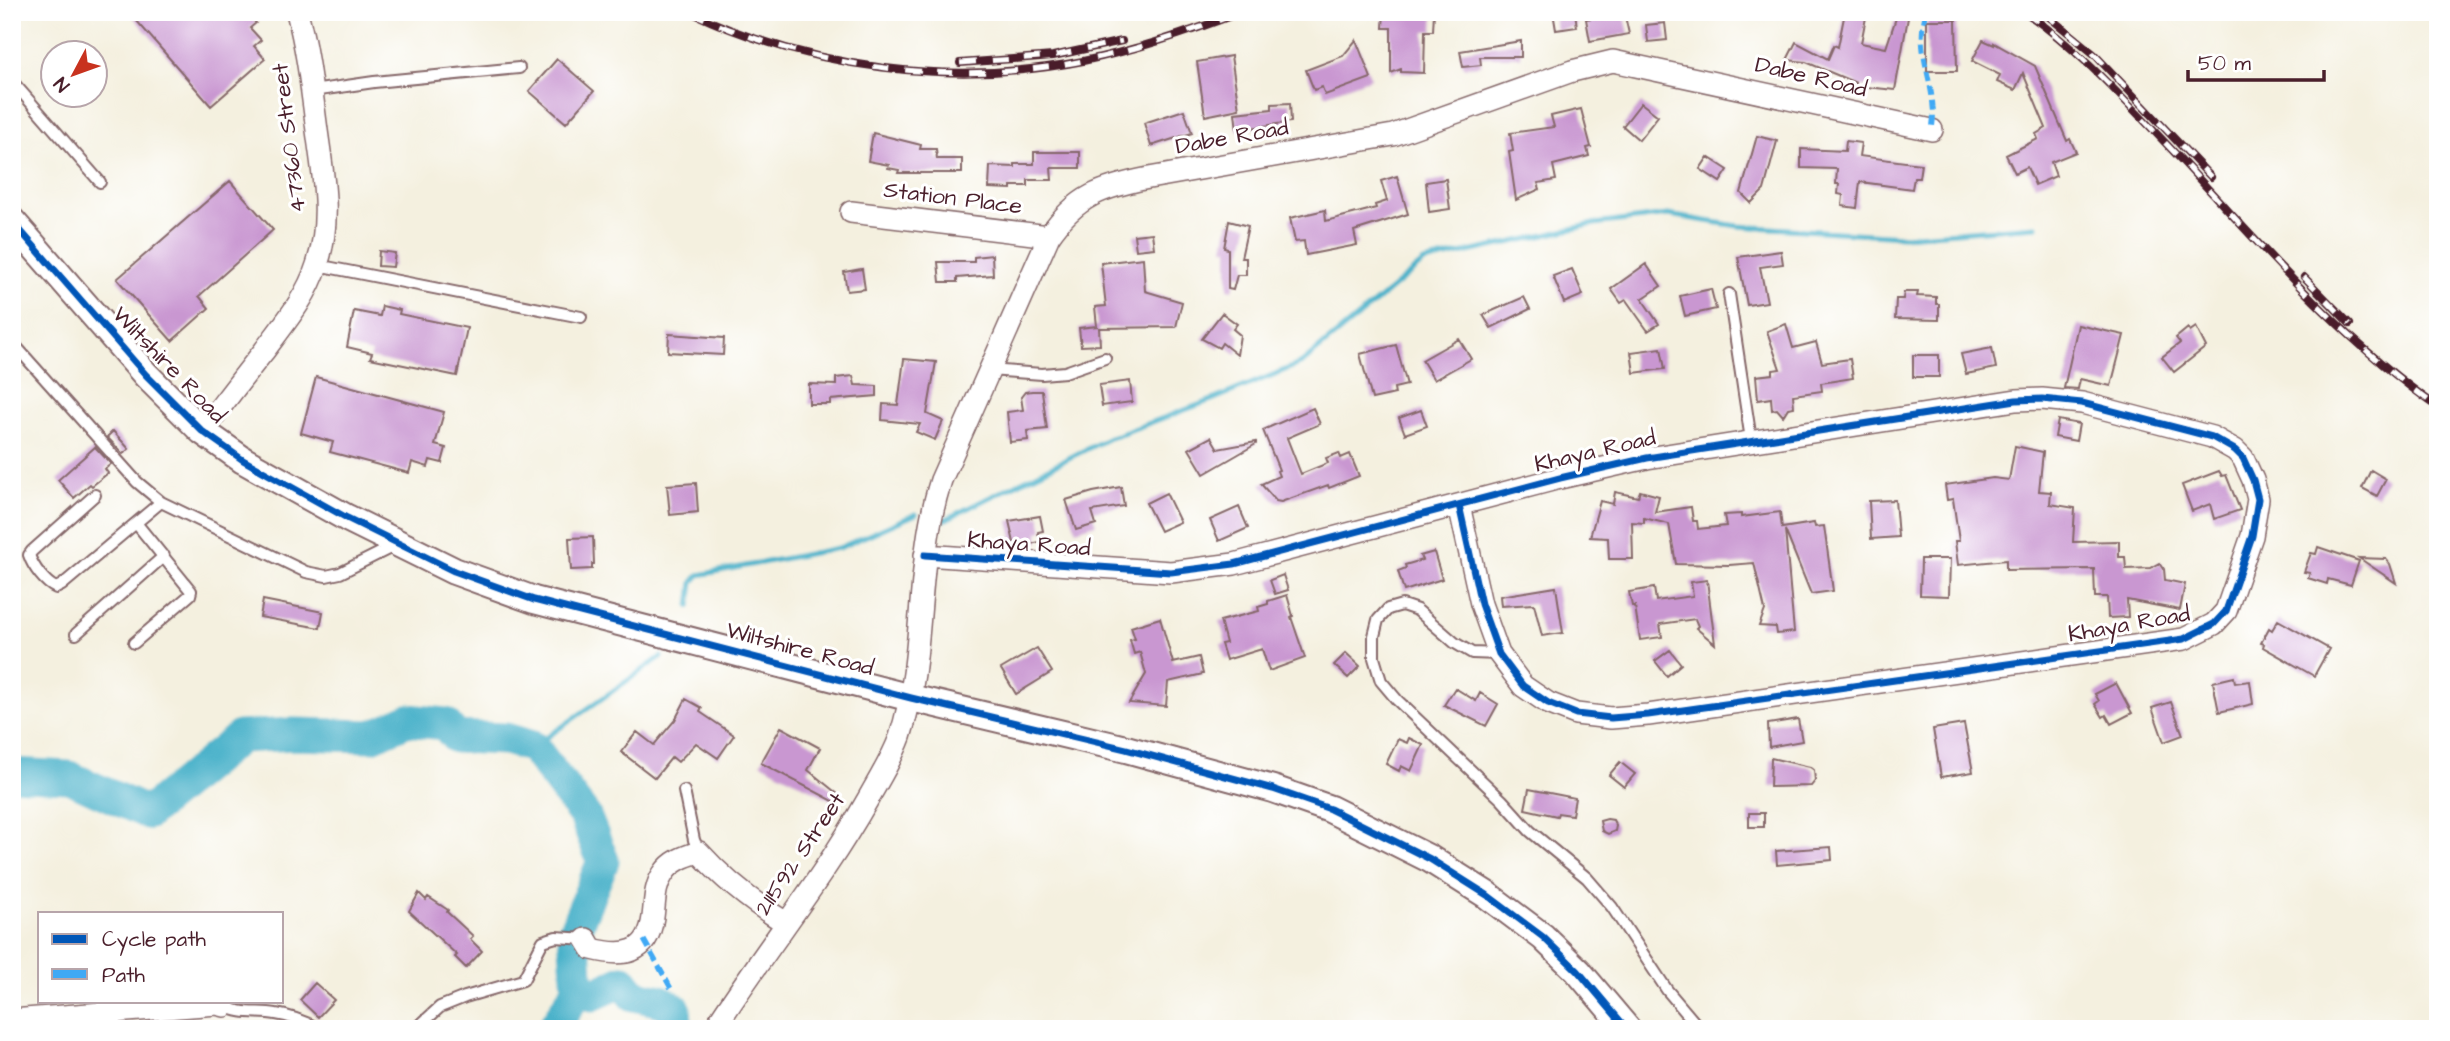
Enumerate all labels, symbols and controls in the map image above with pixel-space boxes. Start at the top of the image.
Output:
north arrow [38,38,108,108]
scale bar [2188,38,2324,82]
street label: Dabe Road [1752,49,1870,105]
text: 50 m [2198,49,2252,78]
street label: 47360 Street [264,61,314,215]
text: N [48,71,76,98]
street label: Dabe Road [1173,111,1291,163]
street label: Station Place [882,174,1024,222]
street label: Wiltshire Road [105,299,233,431]
street label: Khaya Road [1531,421,1659,481]
street label: Khaya Road [966,524,1092,565]
street label: Khaya Road [2065,597,2193,651]
street label: Wiltshire Road [723,614,878,684]
street label: 211592 Street [747,786,853,922]
legend [38,912,284,1002]
text: Cycle path [102,925,207,956]
text: Path [102,961,146,990]

